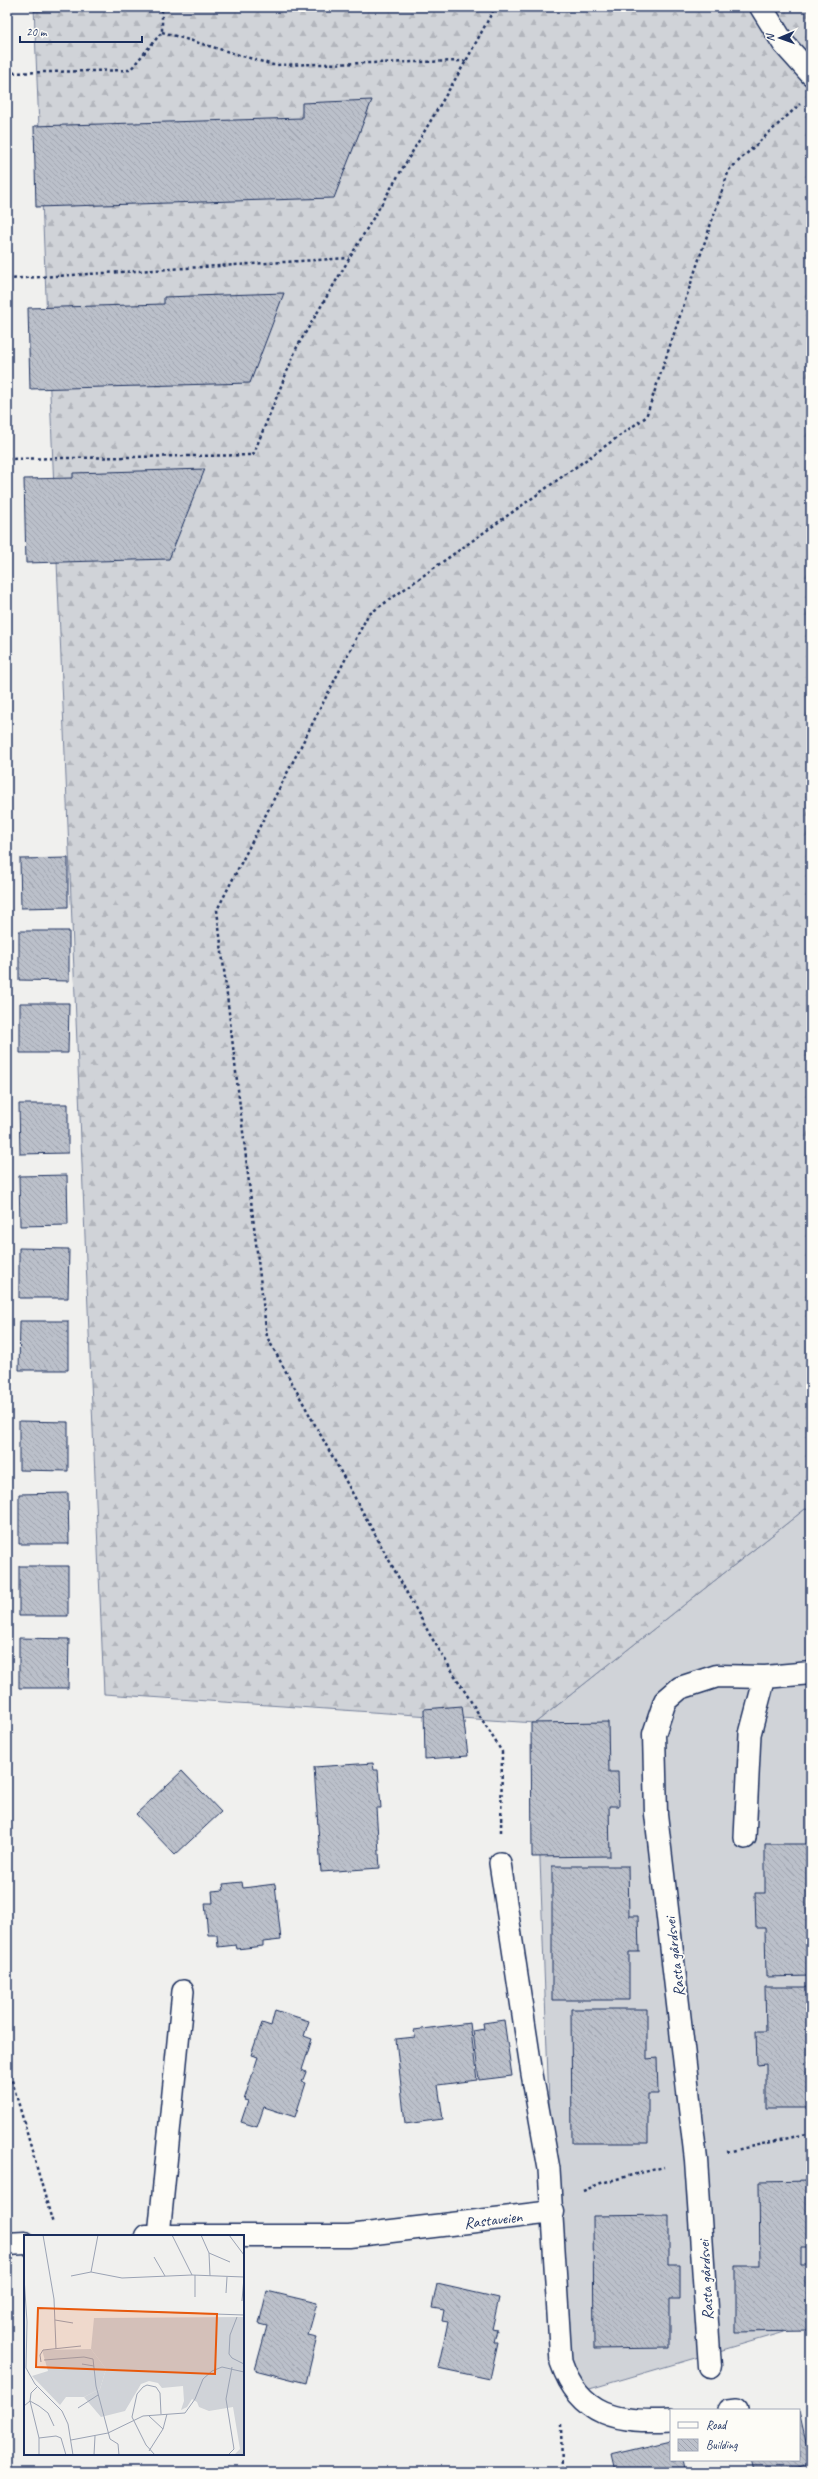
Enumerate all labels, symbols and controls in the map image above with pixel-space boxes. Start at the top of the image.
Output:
scale bar [20,18,142,44]
north arrow [760,18,800,58]
text: 20 m [26,24,48,40]
text: N [763,33,777,42]
street label: Rasta gårdsvei [660,1914,690,1998]
street label: Rastaveien [463,2207,524,2233]
inset map [24,2235,244,2455]
street label: Rasta gårdsvei [694,2237,718,2320]
legend [670,2409,800,2461]
text: Road [706,2417,728,2433]
text: Building [706,2437,738,2453]

